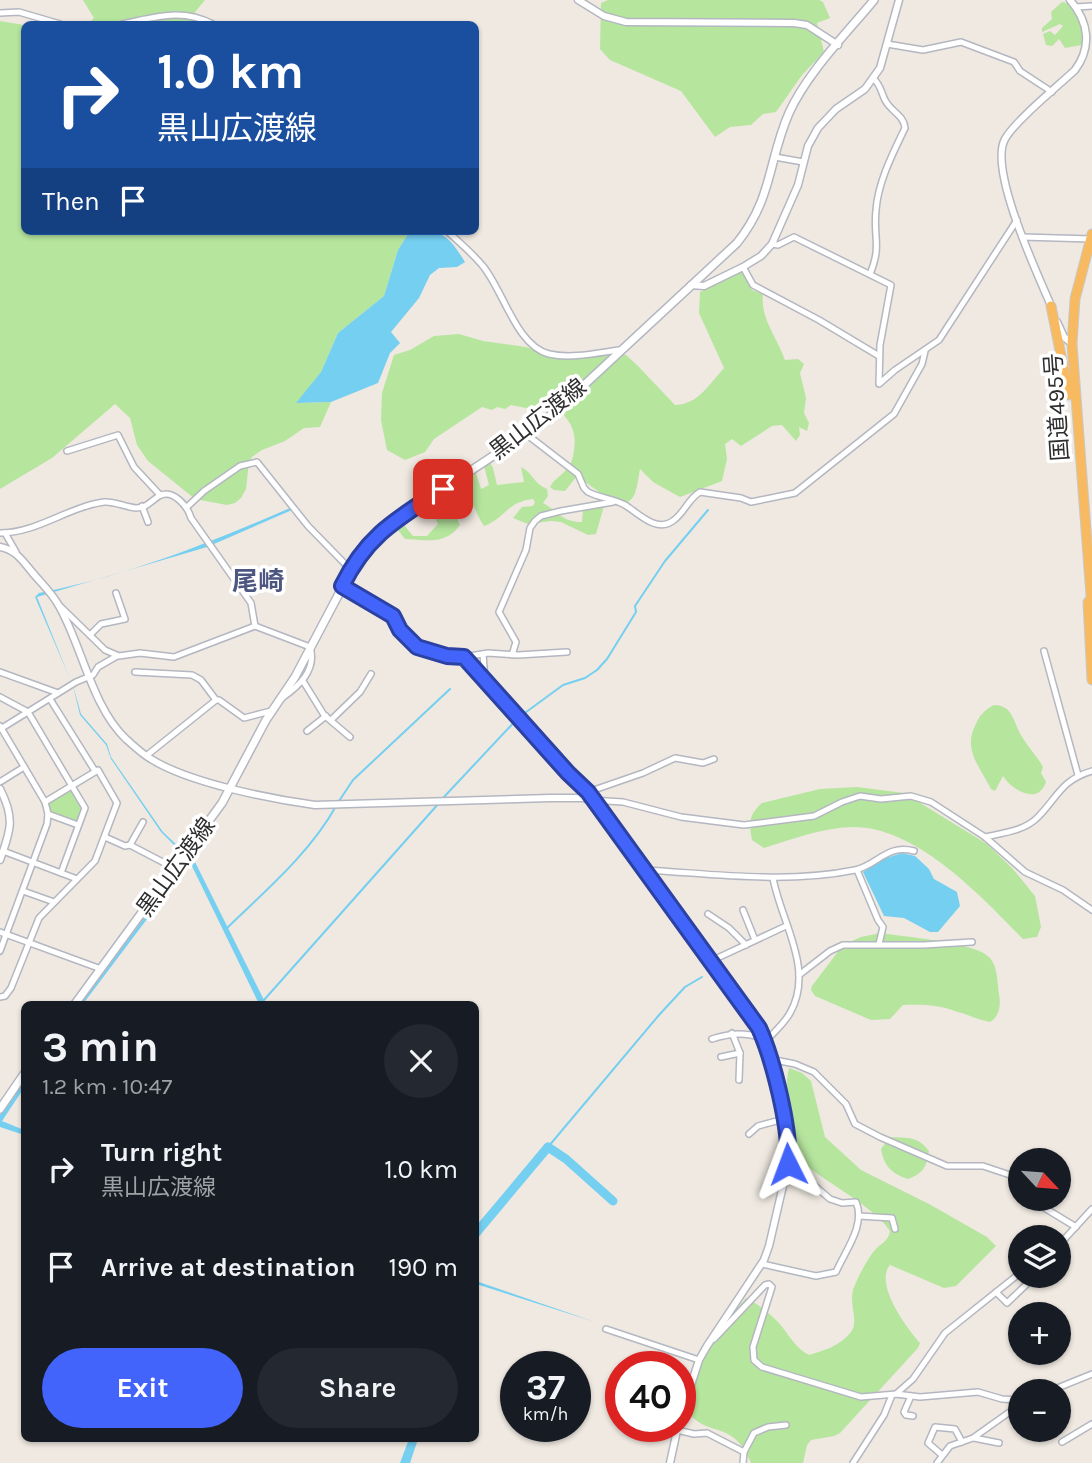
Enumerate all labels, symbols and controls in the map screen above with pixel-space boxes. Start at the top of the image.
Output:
text: 1.0 km [157,43,304,100]
icon: right [42,49,133,140]
text: 黒山広渡線 [157,110,317,147]
icon: arrive [114,182,152,220]
text: Then [42,186,100,217]
street label: 国道495号 [1040,352,1074,462]
street label: 黒山広渡線 [484,373,592,465]
pin [413,459,473,519]
icon: arrive [424,470,462,508]
district label: 尾崎 [232,566,284,597]
street label: 黒山広渡線 [131,813,221,921]
text: 3 min [42,1022,159,1072]
button: close [384,1024,458,1098]
text: 1.2 km · 10:47 [42,1073,172,1100]
position arrow [751,1127,825,1201]
text: Turn right [101,1137,222,1168]
north arrow [1008,1148,1071,1211]
map controls [1008,1148,1071,1442]
icon: right [42,1150,80,1188]
text: 1.0 km [384,1154,458,1185]
text: 黒山広渡線 [101,1174,216,1201]
button: layers [1008,1225,1071,1288]
icon: arrive [42,1248,80,1286]
text: Arrive at destination [101,1252,355,1283]
text: 190 m [388,1252,458,1283]
button: + [1008,1302,1071,1365]
button: Exit [42,1348,243,1428]
button: Share [257,1348,458,1428]
speed limit sign: 40 [605,1351,696,1442]
text: 37 [526,1367,565,1408]
button: − [1008,1379,1071,1442]
text: km/h [523,1403,568,1425]

